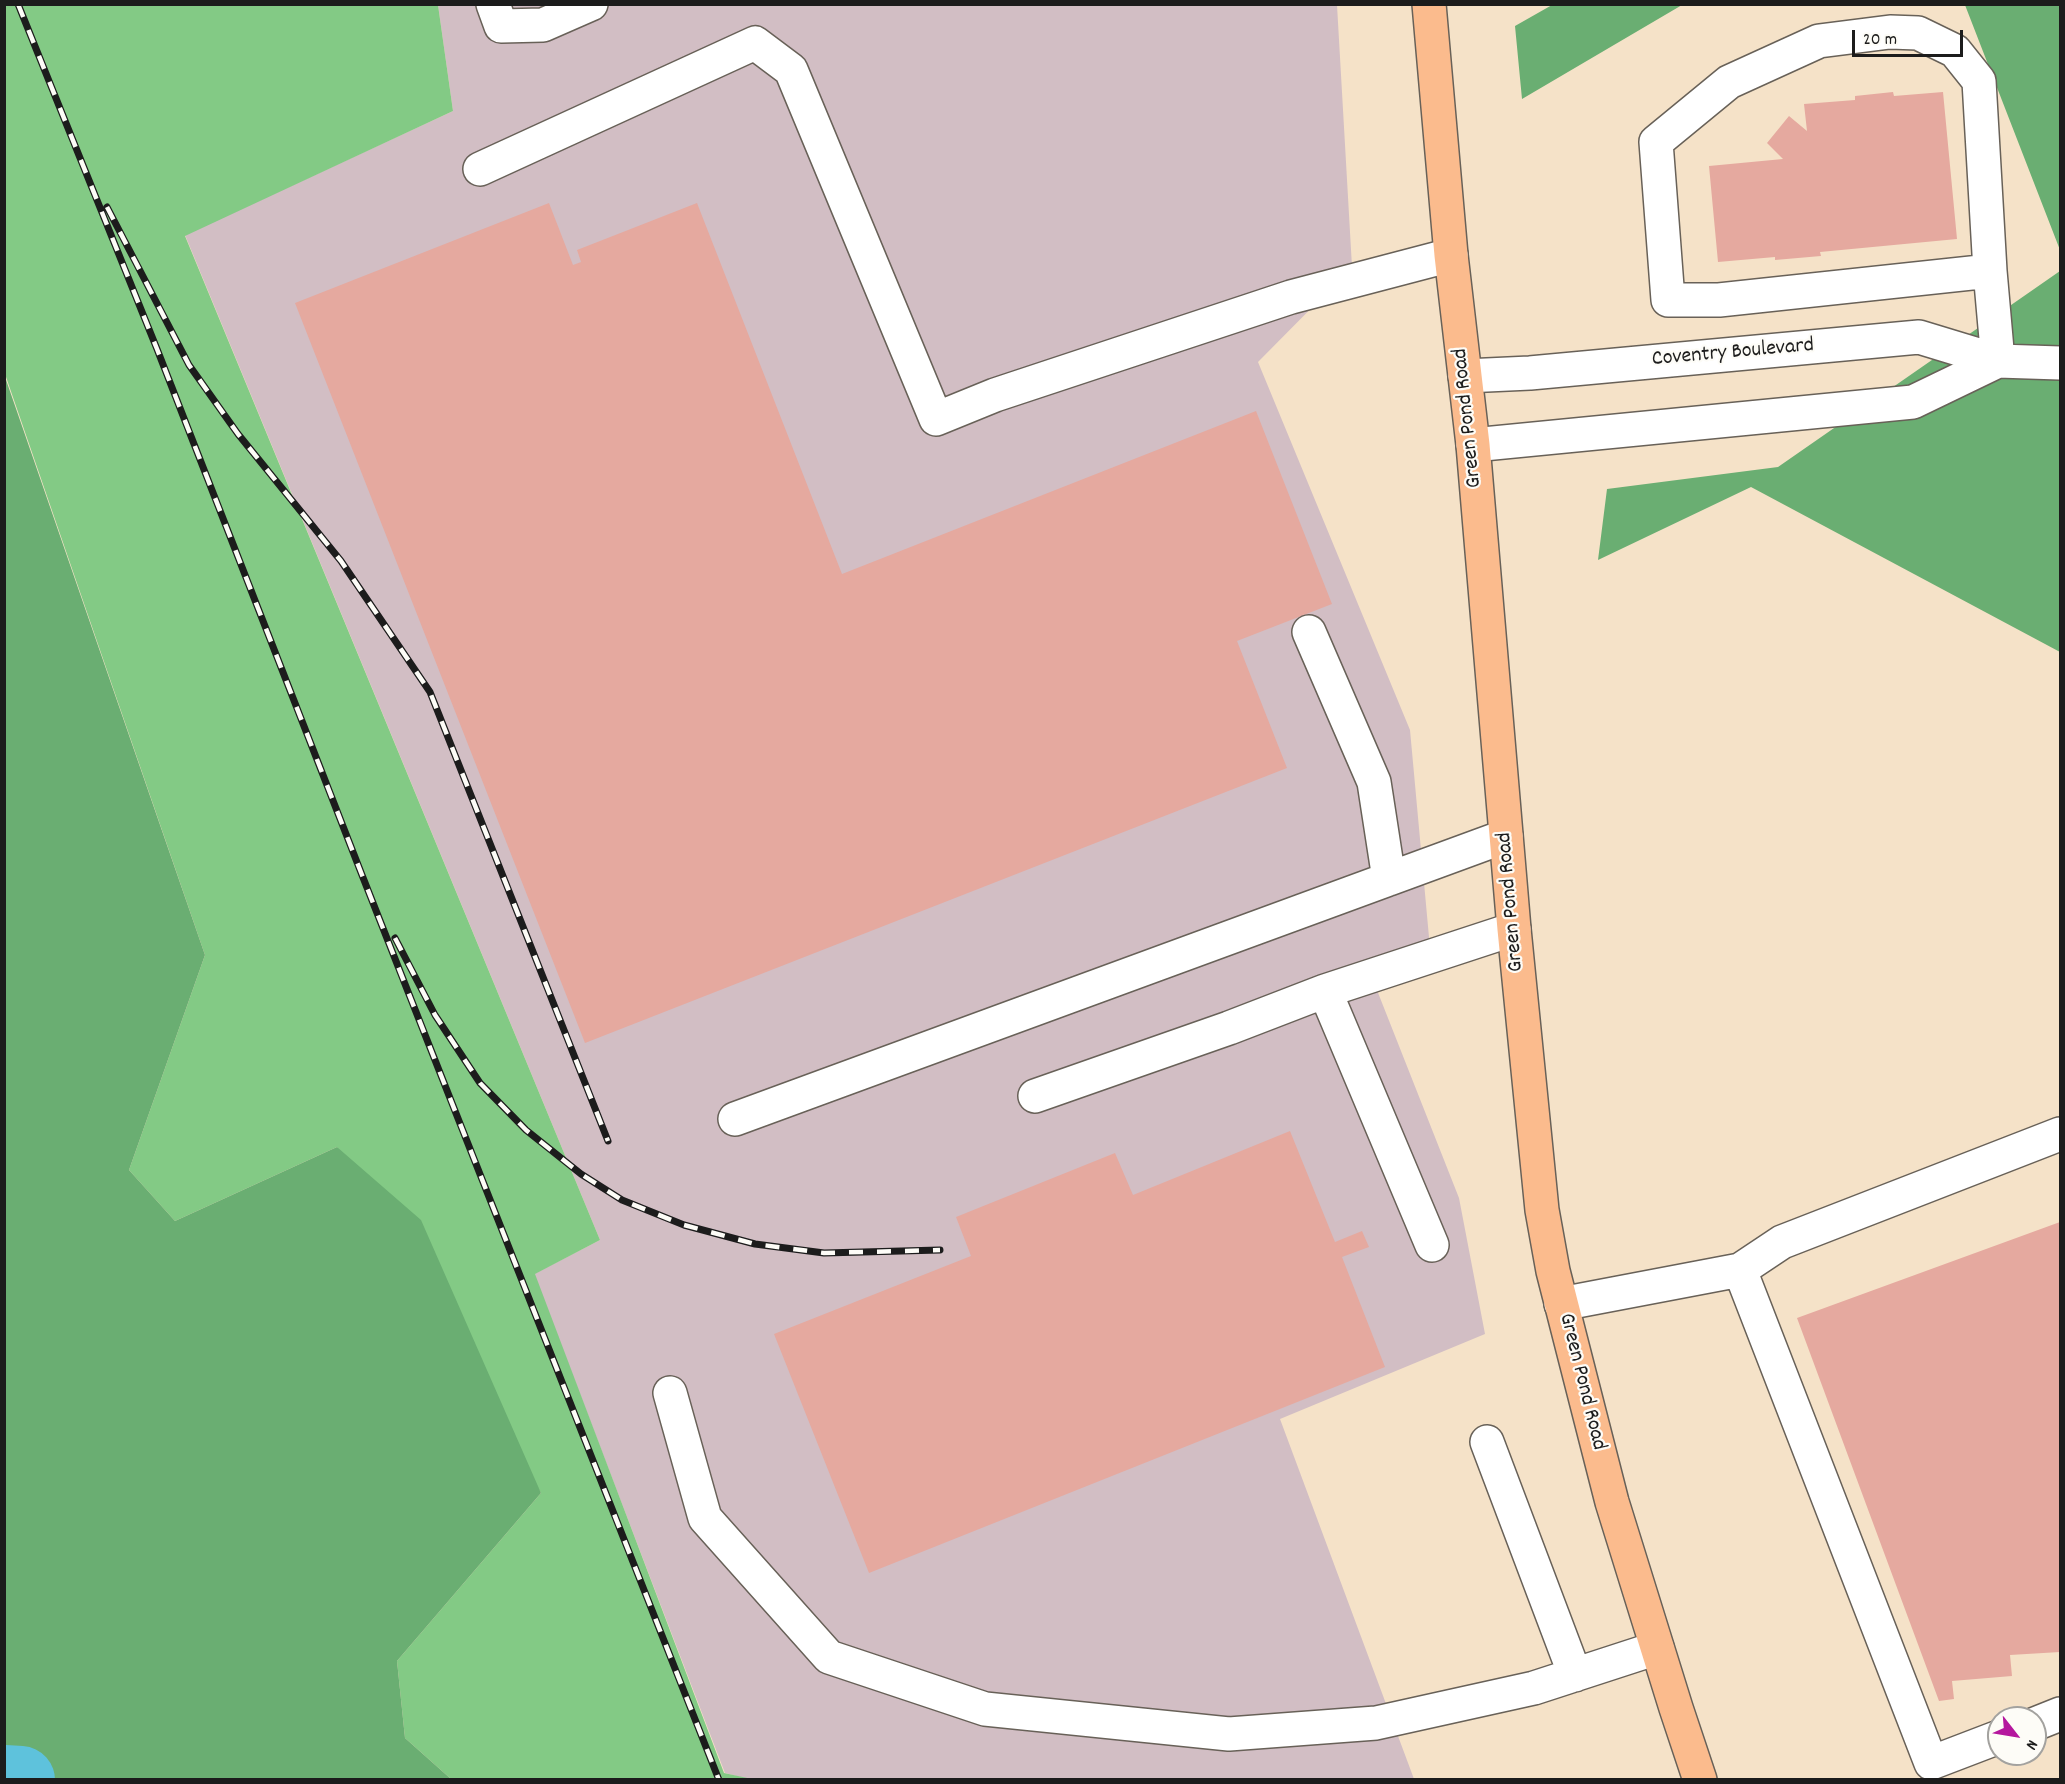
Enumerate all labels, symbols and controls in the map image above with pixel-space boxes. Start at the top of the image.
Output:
scale bar [1855,18,1966,56]
text: 20 m [1863,28,1897,53]
street label: Coventry Boulevard [1651,334,1815,374]
street label: Green Pond Road [1449,347,1489,489]
street label: Green Pond Road [1493,831,1531,973]
street label: Green Pond Road [1551,1311,1611,1453]
north arrow [1987,1706,2047,1766]
text: N [2019,1735,2043,1754]

